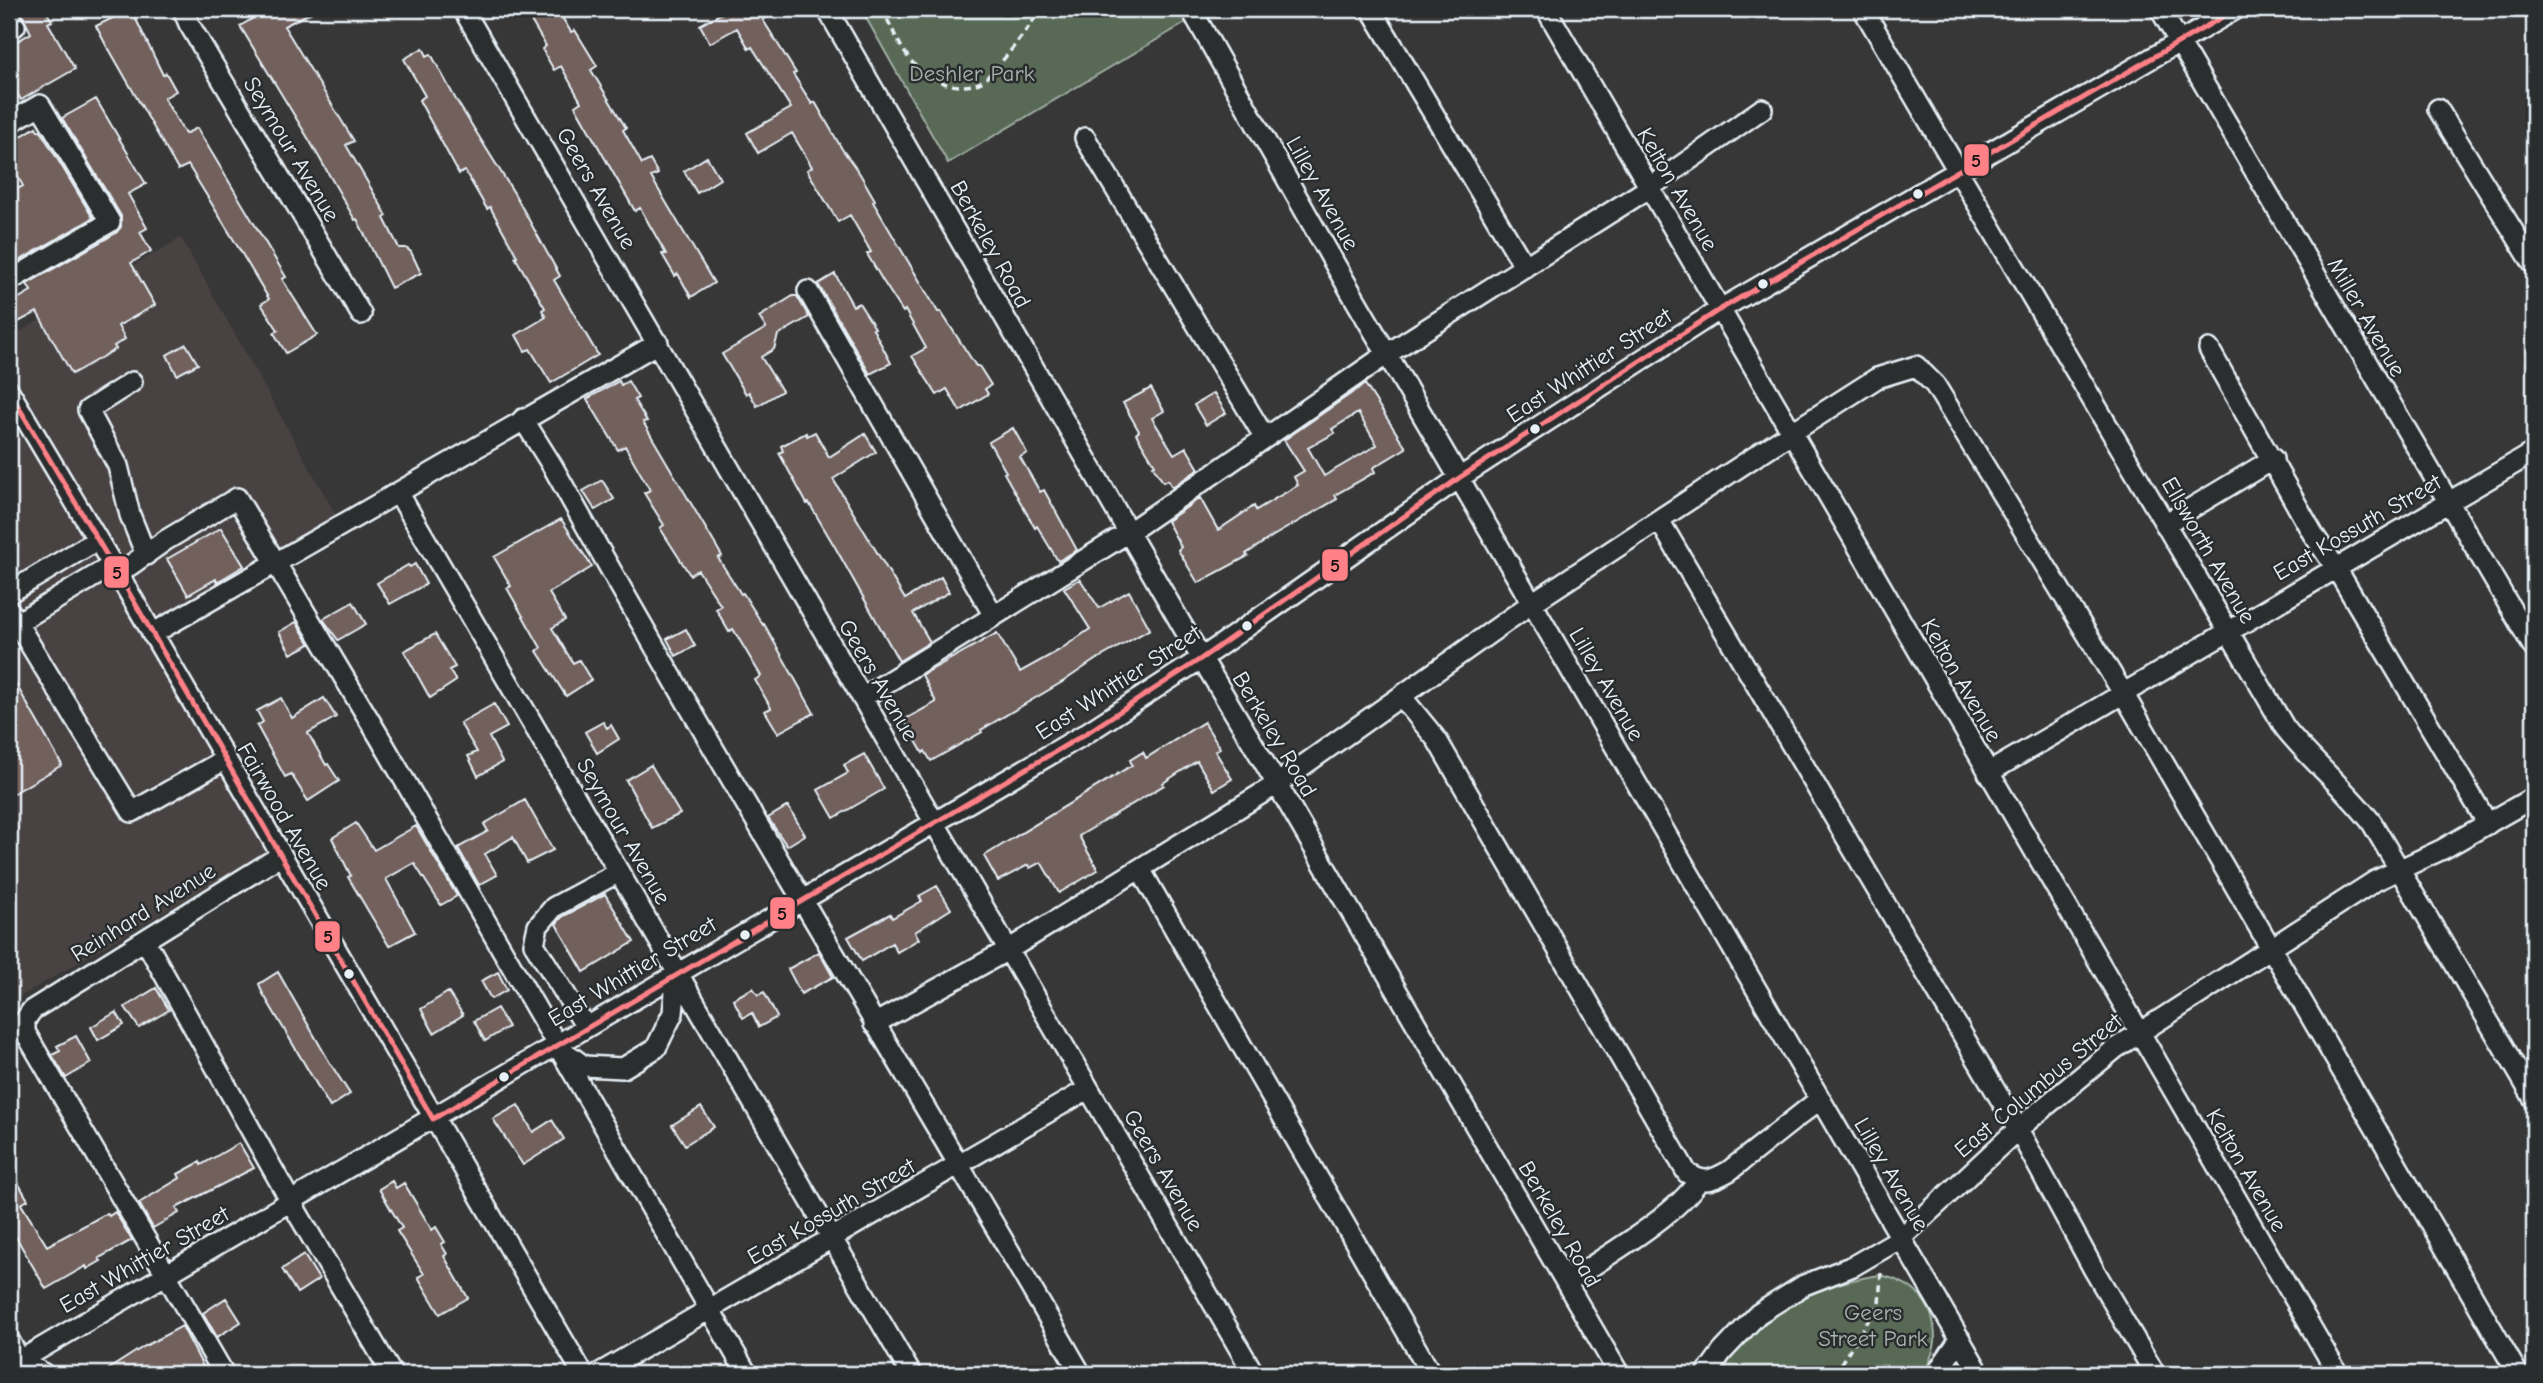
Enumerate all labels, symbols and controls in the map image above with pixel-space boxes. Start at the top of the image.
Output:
park label: Deshler Park [909,60,1035,87]
street label: Seymour Avenue [238,72,345,227]
street label: Geers Avenue [551,123,642,254]
street label: Kelton Avenue [1631,123,1724,256]
street label: Lilley Avenue [1280,131,1365,255]
line badge: 5 [1963,143,1990,177]
text: 5 [1971,150,1981,172]
street label: Berkeley Road [945,176,1037,313]
unlabelled marker [1911,187,1925,201]
street label: Miller Avenue [2322,253,2411,382]
unlabelled marker [1756,277,1770,291]
street label: East Whittier Street [1502,301,1678,429]
unlabelled marker [1528,422,1542,436]
street label: East Kossuth Street [2268,468,2447,587]
street label: Ellsworth Avenue [2156,472,2261,628]
line badge: 5 [1321,548,1349,582]
line badge: 5 [103,555,130,589]
text: 5 [1330,555,1340,577]
text: 5 [112,562,122,584]
street label: Kelton Avenue [1915,614,2008,747]
street label: Geers Avenue [833,615,924,746]
street label: East Whittier Street [1031,618,1207,746]
unlabelled marker [1240,619,1254,633]
street label: Lilley Avenue [1563,623,1650,746]
street label: Berkeley Road [1227,667,1323,802]
street label: Fairwood Avenue [231,738,338,895]
street label: Seymour Avenue [571,753,676,909]
street label: Reinhard Avenue [66,857,221,968]
line badge: 5 [769,896,796,930]
text: 5 [777,903,787,925]
street label: East Whittier Street [543,910,722,1032]
line badge: 5 [314,920,341,953]
text: 5 [323,926,333,948]
unlabelled marker [738,928,752,942]
unlabelled marker [342,967,356,981]
street label: East Columbus Street [1949,1006,2129,1163]
unlabelled marker [497,1070,511,1084]
street label: Kelton Avenue [2200,1104,2293,1237]
street label: Geers Avenue [1118,1105,1209,1236]
street label: Lilley Avenue [1848,1113,1935,1236]
street label: East Kossuth Street [742,1152,921,1271]
street label: Berkeley Road [1513,1156,1607,1292]
street label: East Whittier Street [55,1199,235,1319]
park label: Geers Street Park [1818,1299,1928,1352]

